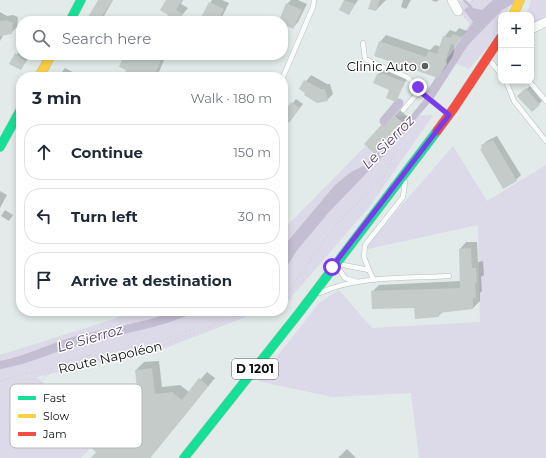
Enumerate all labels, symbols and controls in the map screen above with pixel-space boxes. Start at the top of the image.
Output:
map controls [498,12,534,84]
button: + [498,12,534,48]
search box [16,16,288,60]
icon: search [30,27,52,49]
text: Search here [62,29,151,48]
button: − [498,48,534,84]
place label: Clinic Auto [347,58,417,74]
marker: Clinic Auto [420,61,430,71]
route end [409,78,427,96]
text: 3 min [32,88,82,108]
text: Walk · 180 m [190,90,272,106]
water label: Le Sierroz [358,111,419,173]
icon: ahead [33,141,55,163]
text: Continue [71,143,143,162]
text: 150 m [233,144,271,160]
icon: left [33,205,55,227]
text: Turn left [71,207,138,226]
text: 30 m [238,208,271,224]
route start [323,258,341,276]
icon: arrive [33,269,55,291]
text: Arrive at destination [71,271,232,290]
water label: Le Sierroz [55,320,126,356]
street label: Route Napoléon [57,337,163,377]
road number: D 1201 [232,359,278,379]
legend [10,384,142,448]
text: Fast [43,391,67,405]
text: Slow [43,409,69,423]
text: Jam [42,427,67,441]

